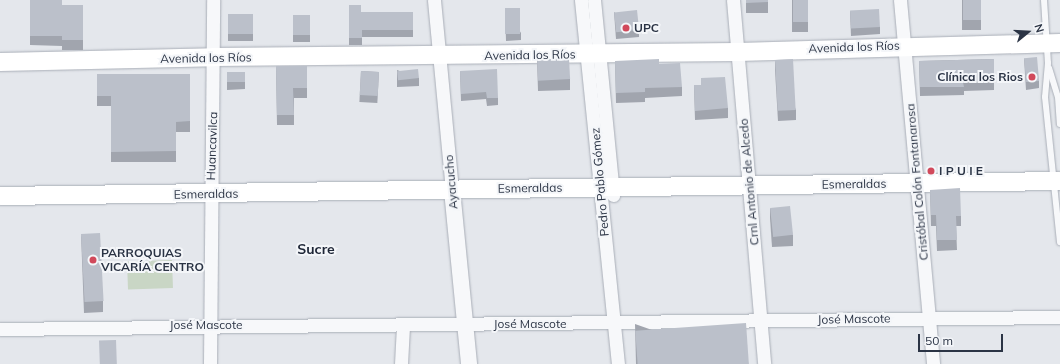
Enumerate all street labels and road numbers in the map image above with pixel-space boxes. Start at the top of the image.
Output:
street label: Avenida los Ríos [808,38,900,56]
street label: Avenida los Ríos [484,47,576,63]
street label: Avenida los Ríos [160,50,252,66]
street label: Cristóbal Colón Fontanarosa [903,103,931,261]
street label: Huancavilca [204,111,220,181]
street label: Crnl Antonio de Alcedo [736,118,762,246]
street label: Pedro Pablo Gómez [588,127,612,237]
street label: Ayacucho [441,154,461,210]
street label: Esmeraldas [822,176,886,192]
street label: Esmeraldas [498,180,562,196]
street label: Esmeraldas [174,186,238,202]
street label: José Mascote [817,311,891,327]
street label: José Mascote [493,317,567,331]
street label: José Mascote [169,318,243,332]

